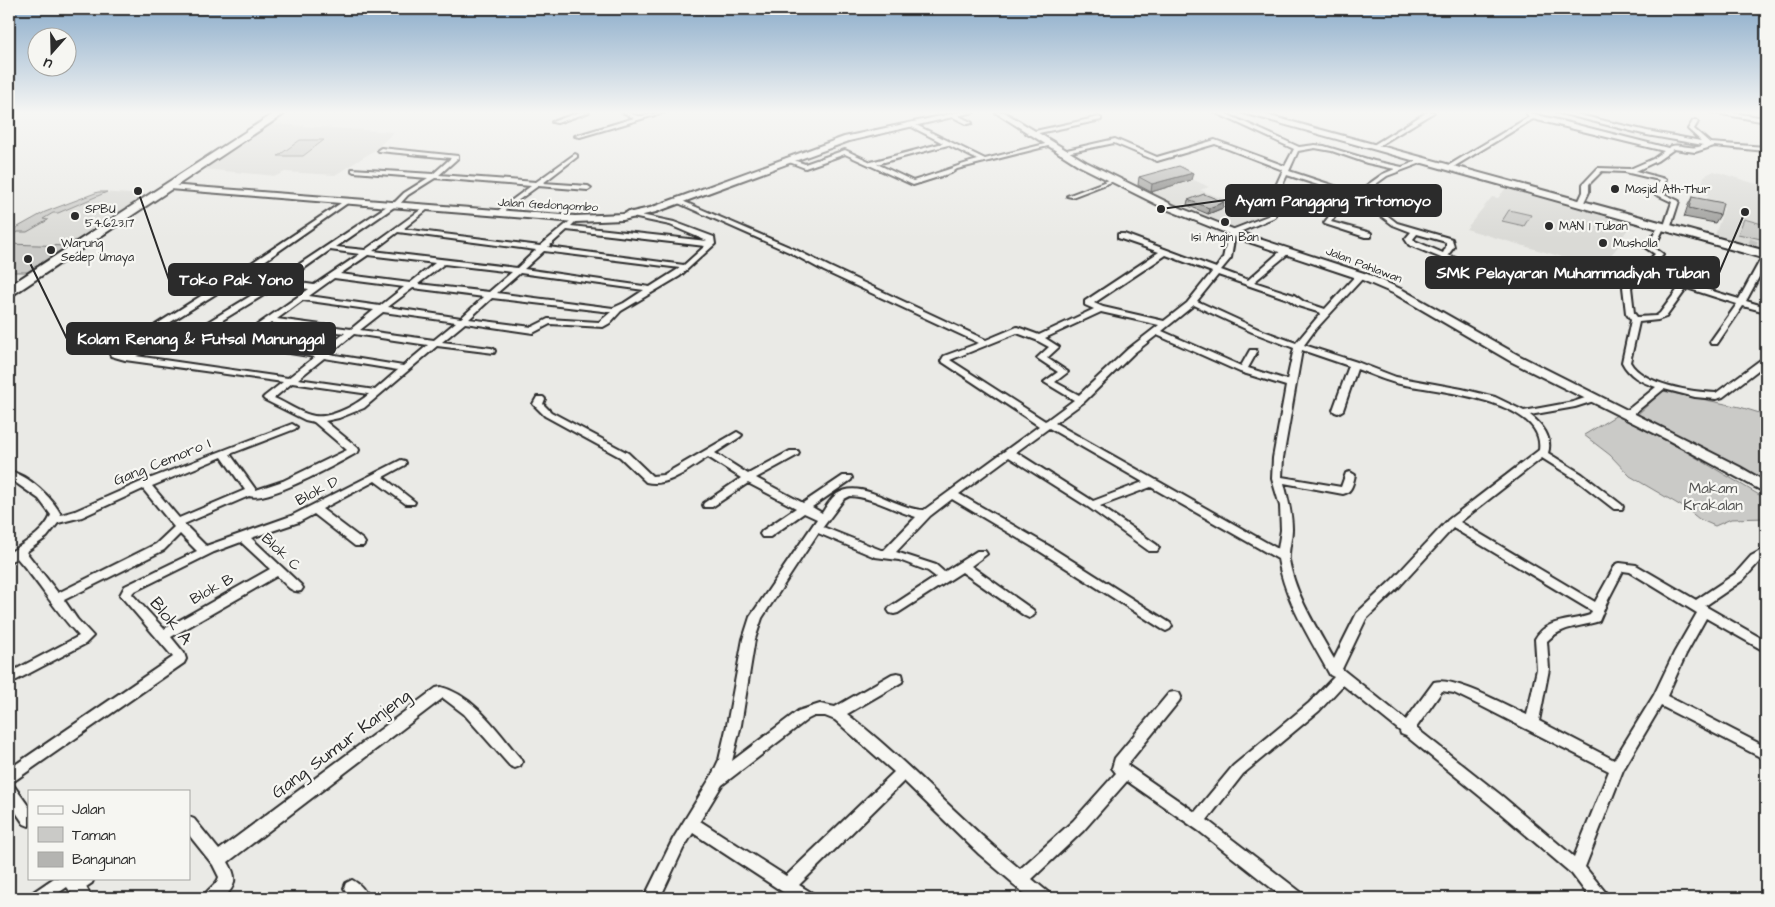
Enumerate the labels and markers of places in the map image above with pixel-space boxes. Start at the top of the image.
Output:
place label: Masjid Ath-Thur [1625,181,1711,198]
marker: Masjid Ath-Thur [1609,183,1621,195]
callout: Ayam Panggang Tirtomoyo [1226,185,1441,216]
place label: SPBU 54.623.17 [85,201,135,232]
marker: SPBU 54.623.17 [69,210,81,222]
marker: Isi Angin Ban [1219,216,1231,228]
place label: MAN 1 Tuban [1559,218,1628,235]
marker: MAN 1 Tuban [1543,220,1555,232]
place label: Isi Angin Ban [1191,229,1259,247]
place label: Warung Sedep Umaya [61,235,134,267]
place label: Musholla [1613,235,1658,252]
marker: Musholla [1597,237,1609,249]
marker: Warung Sedep Umaya [45,244,57,256]
callout: SMK Pelayaran Muhammadiyah Tuban [1426,257,1719,288]
callout: Toko Pak Yono [169,264,303,295]
callout: Kolam Renang & Futsal Manunggal [67,323,335,354]

